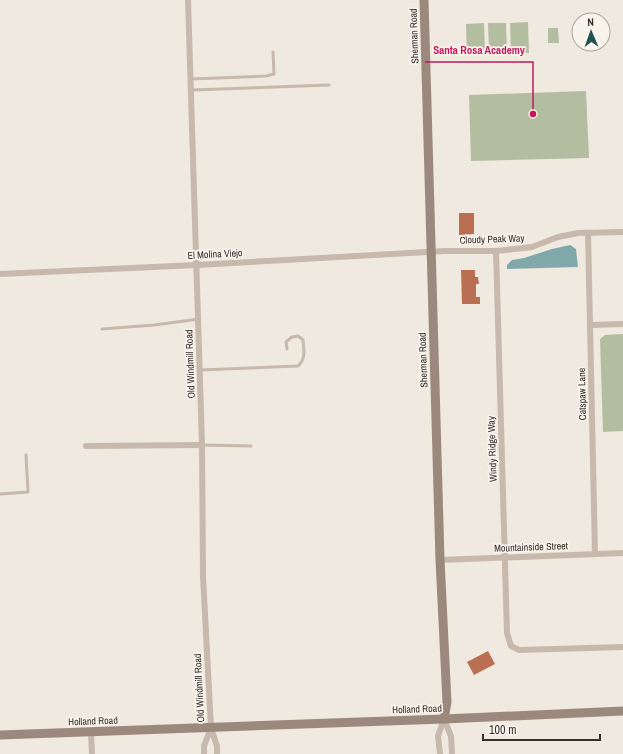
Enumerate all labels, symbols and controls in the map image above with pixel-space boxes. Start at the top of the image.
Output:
street label: Sherman Road [407,8,421,64]
north arrow [571,12,611,52]
text: N [587,15,594,29]
callout: Santa Rosa Academy [425,39,533,62]
text: Santa Rosa Academy [433,43,525,57]
street label: Cloudy Peak Way [459,231,526,247]
street label: El Molina Viejo [187,246,243,262]
street label: Old Windmill Road [182,329,198,399]
street label: Sherman Road [416,332,430,388]
street label: Catspaw Lane [575,367,589,420]
street label: Windy Ridge Way [484,415,500,482]
street label: Mountainside Street [494,539,569,555]
street label: Old Windmill Road [191,653,207,723]
street label: Holland Road [392,702,442,716]
street label: Holland Road [68,714,118,728]
scale bar [483,716,600,742]
text: 100 m [489,722,516,738]

